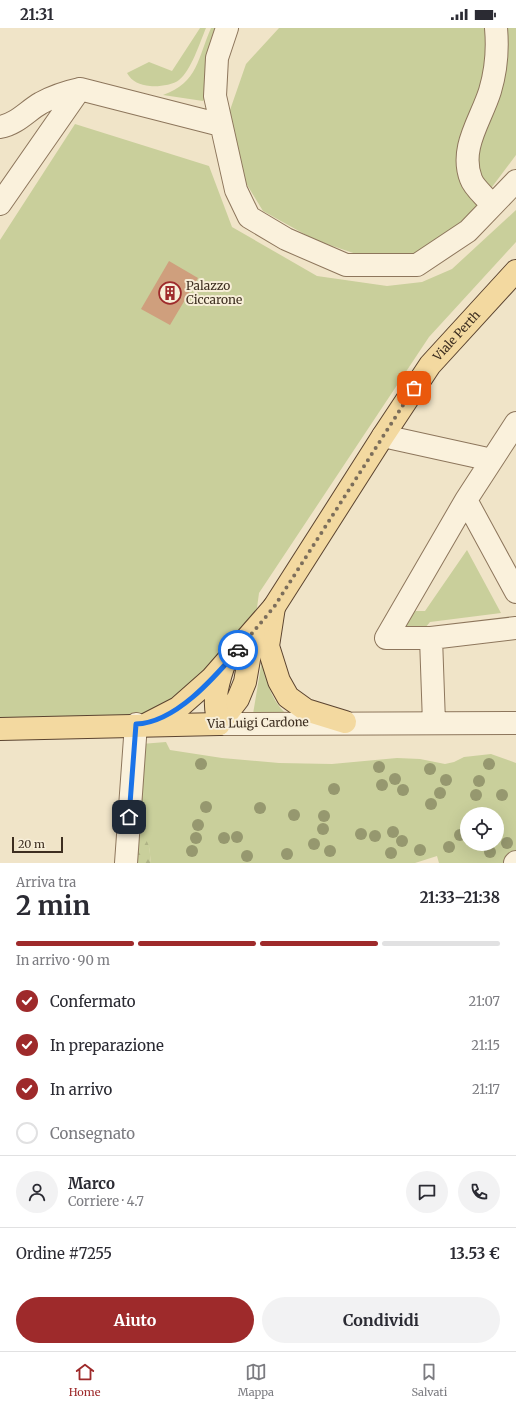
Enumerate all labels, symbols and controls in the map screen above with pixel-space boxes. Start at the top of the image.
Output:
text: 21:31 [20,5,54,24]
place label: Palazzo Ciccarone [186,278,242,307]
building icon: Palazzo Ciccarone [157,280,183,306]
street label: Viale Perth [429,307,483,364]
pin [397,371,431,405]
icon: bag [403,377,425,399]
courier [218,630,258,670]
icon: car [227,639,249,661]
street label: Via Luigi Cardone [206,714,309,731]
pin [112,800,146,834]
icon: home [118,806,140,828]
map controls [460,807,504,851]
button: locate [460,807,504,851]
scale bar [12,835,63,854]
text: 20 m [18,837,45,851]
text: Arriva tra [16,874,76,891]
text: 21:33–21:38 [420,888,500,907]
text: 2 min [16,889,90,922]
text: In arrivo · 90 m [16,952,110,969]
icon: check [16,990,38,1012]
text: Confermato [50,992,135,1011]
text: 21:07 [469,993,500,1010]
icon: check [16,1034,38,1056]
text: In preparazione [50,1036,164,1055]
text: 21:15 [471,1037,500,1054]
icon: check [16,1078,38,1100]
text: In arrivo [50,1080,112,1099]
text: 21:17 [472,1081,500,1098]
text: Consegnato [50,1124,135,1143]
button: person [16,1171,58,1213]
button: chat [406,1171,448,1213]
button: phone [458,1171,500,1213]
text: Marco [68,1174,115,1193]
text: Corriere · 4.7 [68,1193,144,1210]
text: Ordine #7255 [16,1244,112,1263]
text: 13.53 € [450,1244,500,1263]
button: Aiuto [16,1297,254,1343]
button: Condividi [262,1297,500,1343]
tab: Home [69,1361,100,1399]
tab: Mappa [238,1361,274,1399]
tab: Salvati [411,1361,447,1399]

